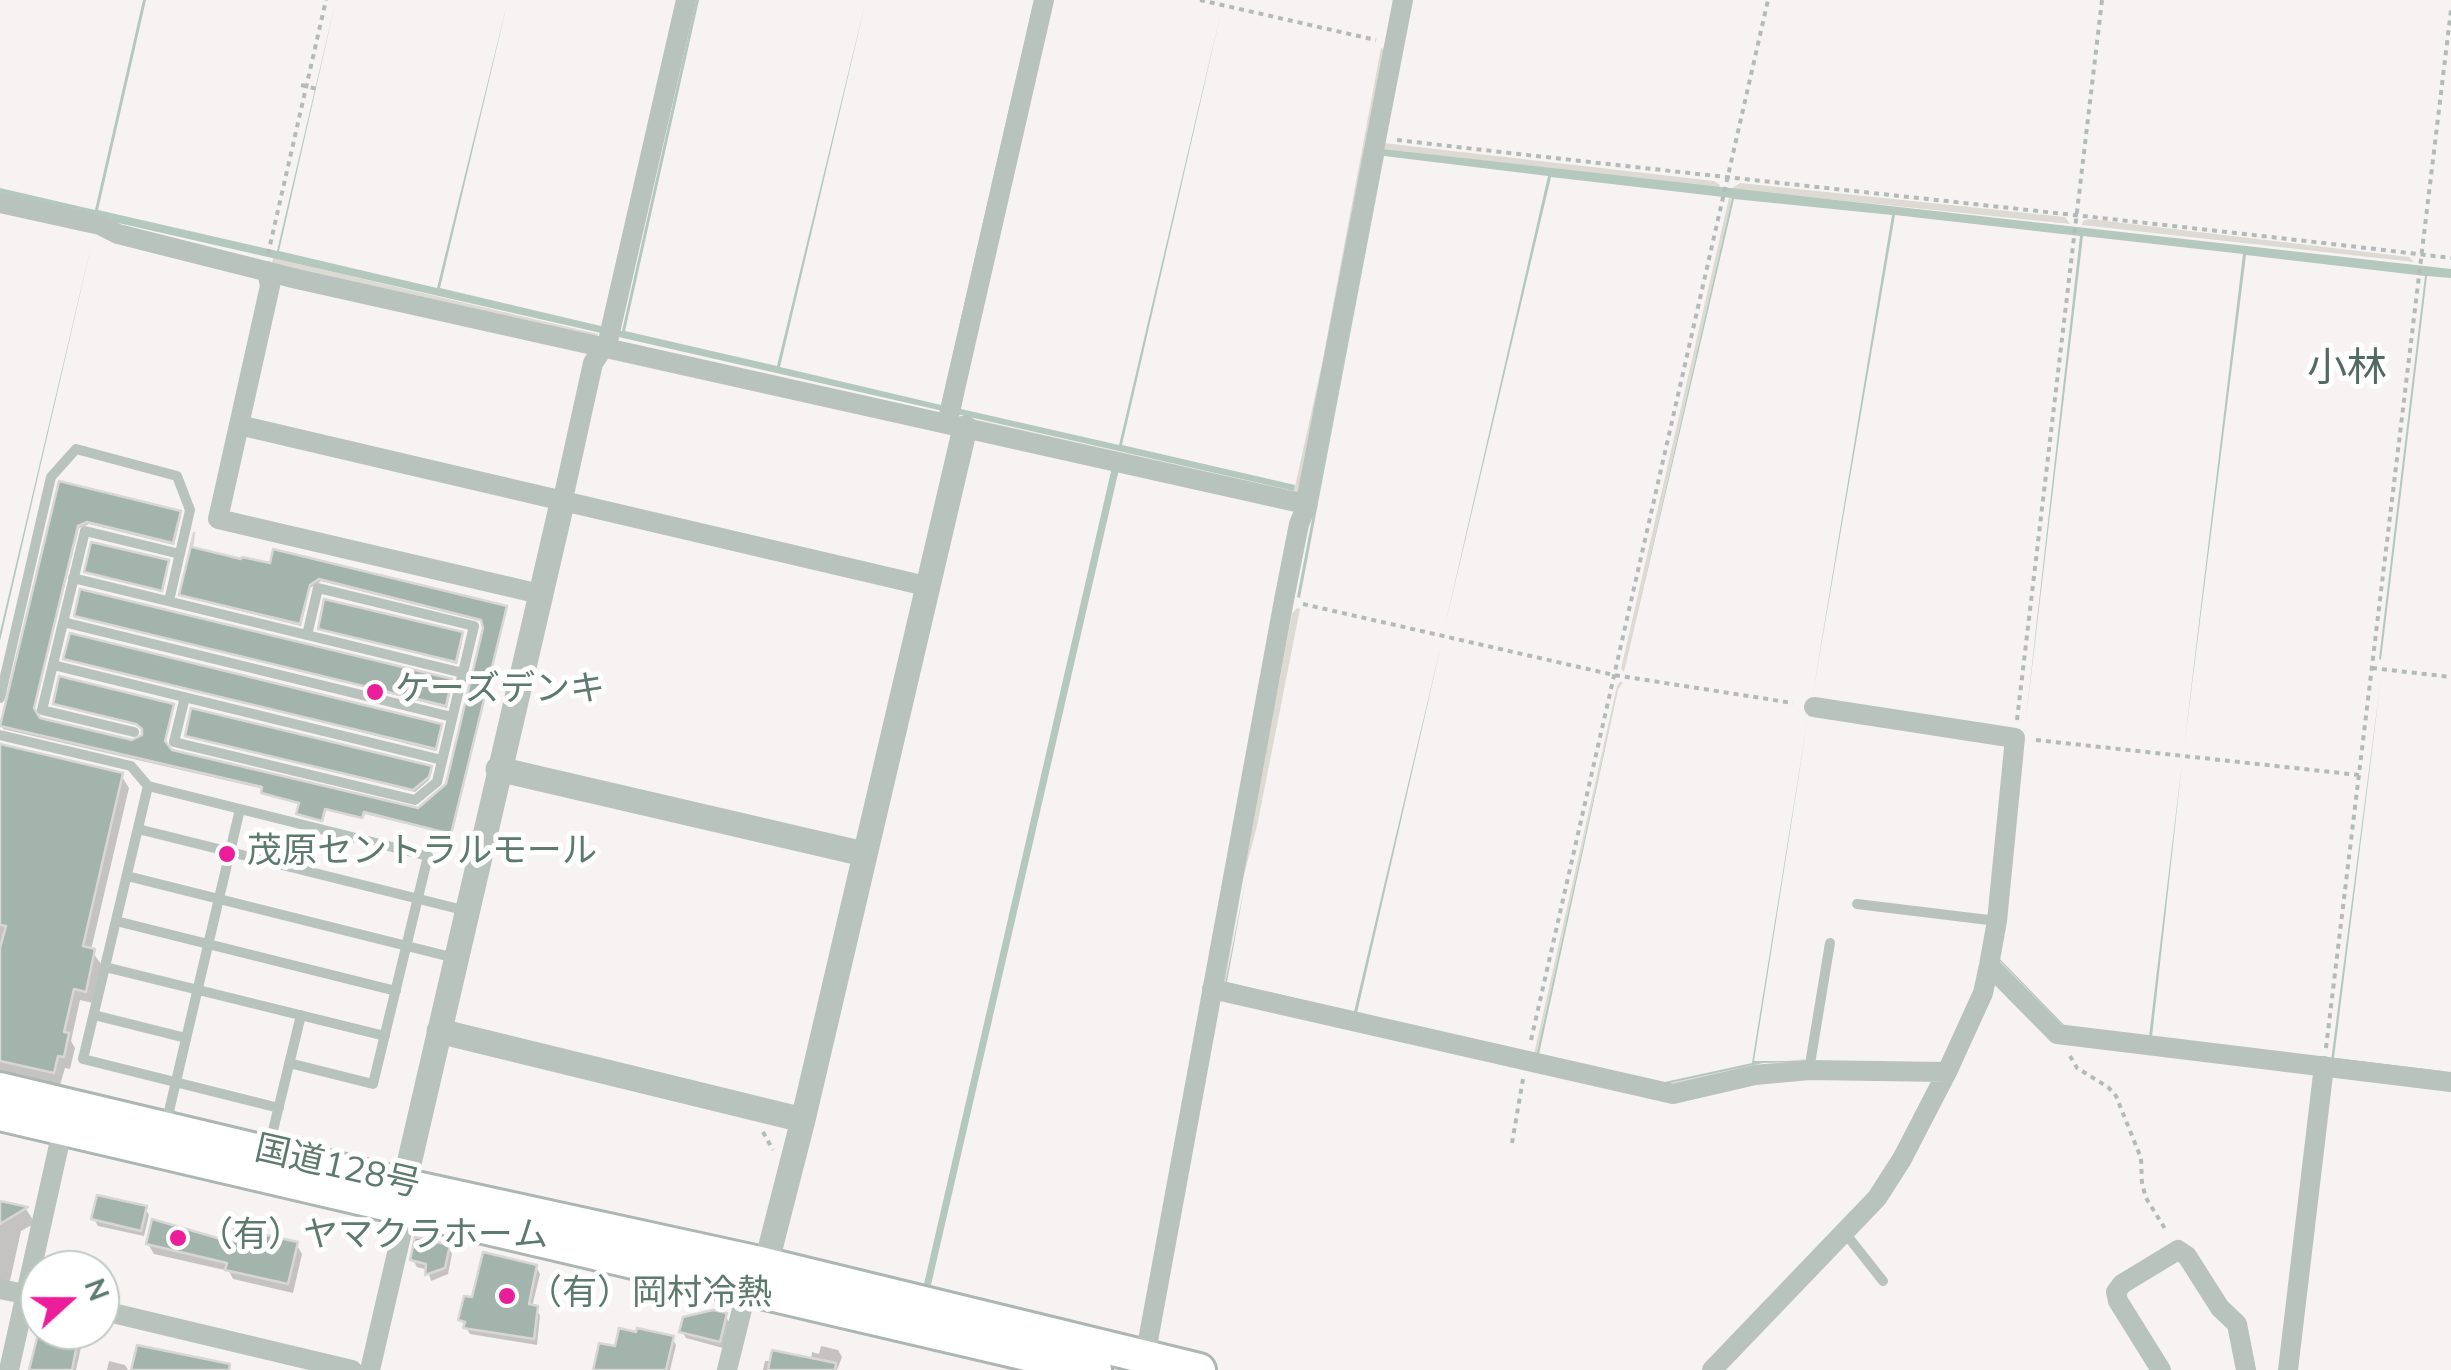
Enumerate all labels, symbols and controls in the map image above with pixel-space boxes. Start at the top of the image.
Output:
district label: 小林 [2307,347,2387,395]
place label: ケーズデンキ [395,671,605,713]
marker: ケーズデンキ [364,681,386,703]
place label: 茂原セントラルモール [247,833,597,875]
marker: 茂原セントラルモール [216,843,238,865]
street label: 国道128号 [250,1130,424,1208]
place label: （有）ヤマクラホーム [198,1217,548,1259]
marker: （有）ヤマクラホーム [167,1227,189,1249]
north arrow [20,1250,120,1350]
text: N [75,1273,118,1307]
place label: （有）岡村冷熱 [527,1275,772,1317]
marker: （有）岡村冷熱 [496,1285,518,1307]

